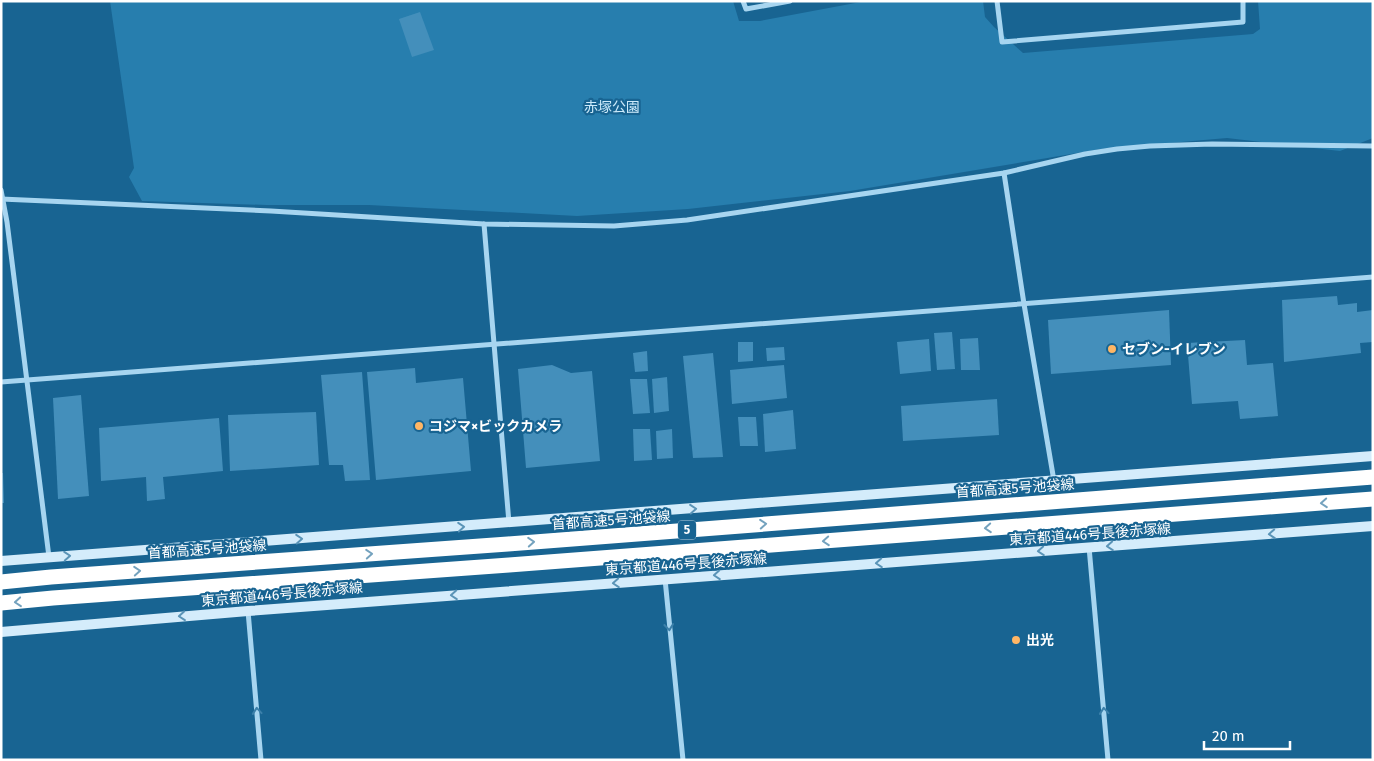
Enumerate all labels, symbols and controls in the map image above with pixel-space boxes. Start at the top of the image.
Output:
park label: 赤塚公園 [584,99,640,116]
place label: セブン-イレブン [1122,341,1226,358]
marker: セブン-イレブン [1106,343,1118,355]
place label: コジマ×ビックカメラ [429,418,562,435]
marker: コジマ×ビックカメラ [413,420,425,432]
street label: 首都高速5号池袋線 [955,476,1075,501]
one-way arrow [1320,497,1328,508]
one-way arrow [689,504,697,515]
street label: 首都高速5号池袋線 [551,508,671,533]
one-way arrow [759,519,767,530]
road number: 5 [678,520,696,540]
street label: 東京都道446号長後赤塚線 [1008,520,1172,549]
one-way arrow [457,521,465,532]
one-way arrow [983,523,991,534]
one-way arrow [1268,528,1276,539]
one-way arrow [295,533,303,544]
one-way arrow [821,535,829,546]
street label: 首都高速5号池袋線 [147,537,267,562]
one-way arrow [527,537,535,548]
one-way arrow [1105,540,1113,551]
one-way arrow [1036,545,1044,556]
one-way arrow [365,549,373,560]
one-way arrow [64,550,72,561]
street label: 東京都道446号長後赤塚線 [604,550,768,579]
one-way arrow [874,557,882,568]
one-way arrow [133,565,141,576]
one-way arrow [712,569,720,580]
one-way arrow [612,577,620,588]
street label: 東京都道446号長後赤塚線 [200,579,364,610]
one-way arrow [450,589,458,600]
one-way arrow [14,596,22,607]
one-way arrow [178,611,186,622]
one-way arrow [663,624,674,632]
place label: 出光 [1026,632,1054,649]
marker: 出光 [1010,634,1022,646]
one-way arrow [252,707,263,715]
one-way arrow [1099,707,1110,715]
scale bar [1204,718,1290,750]
text: 20 m [1212,727,1245,745]

